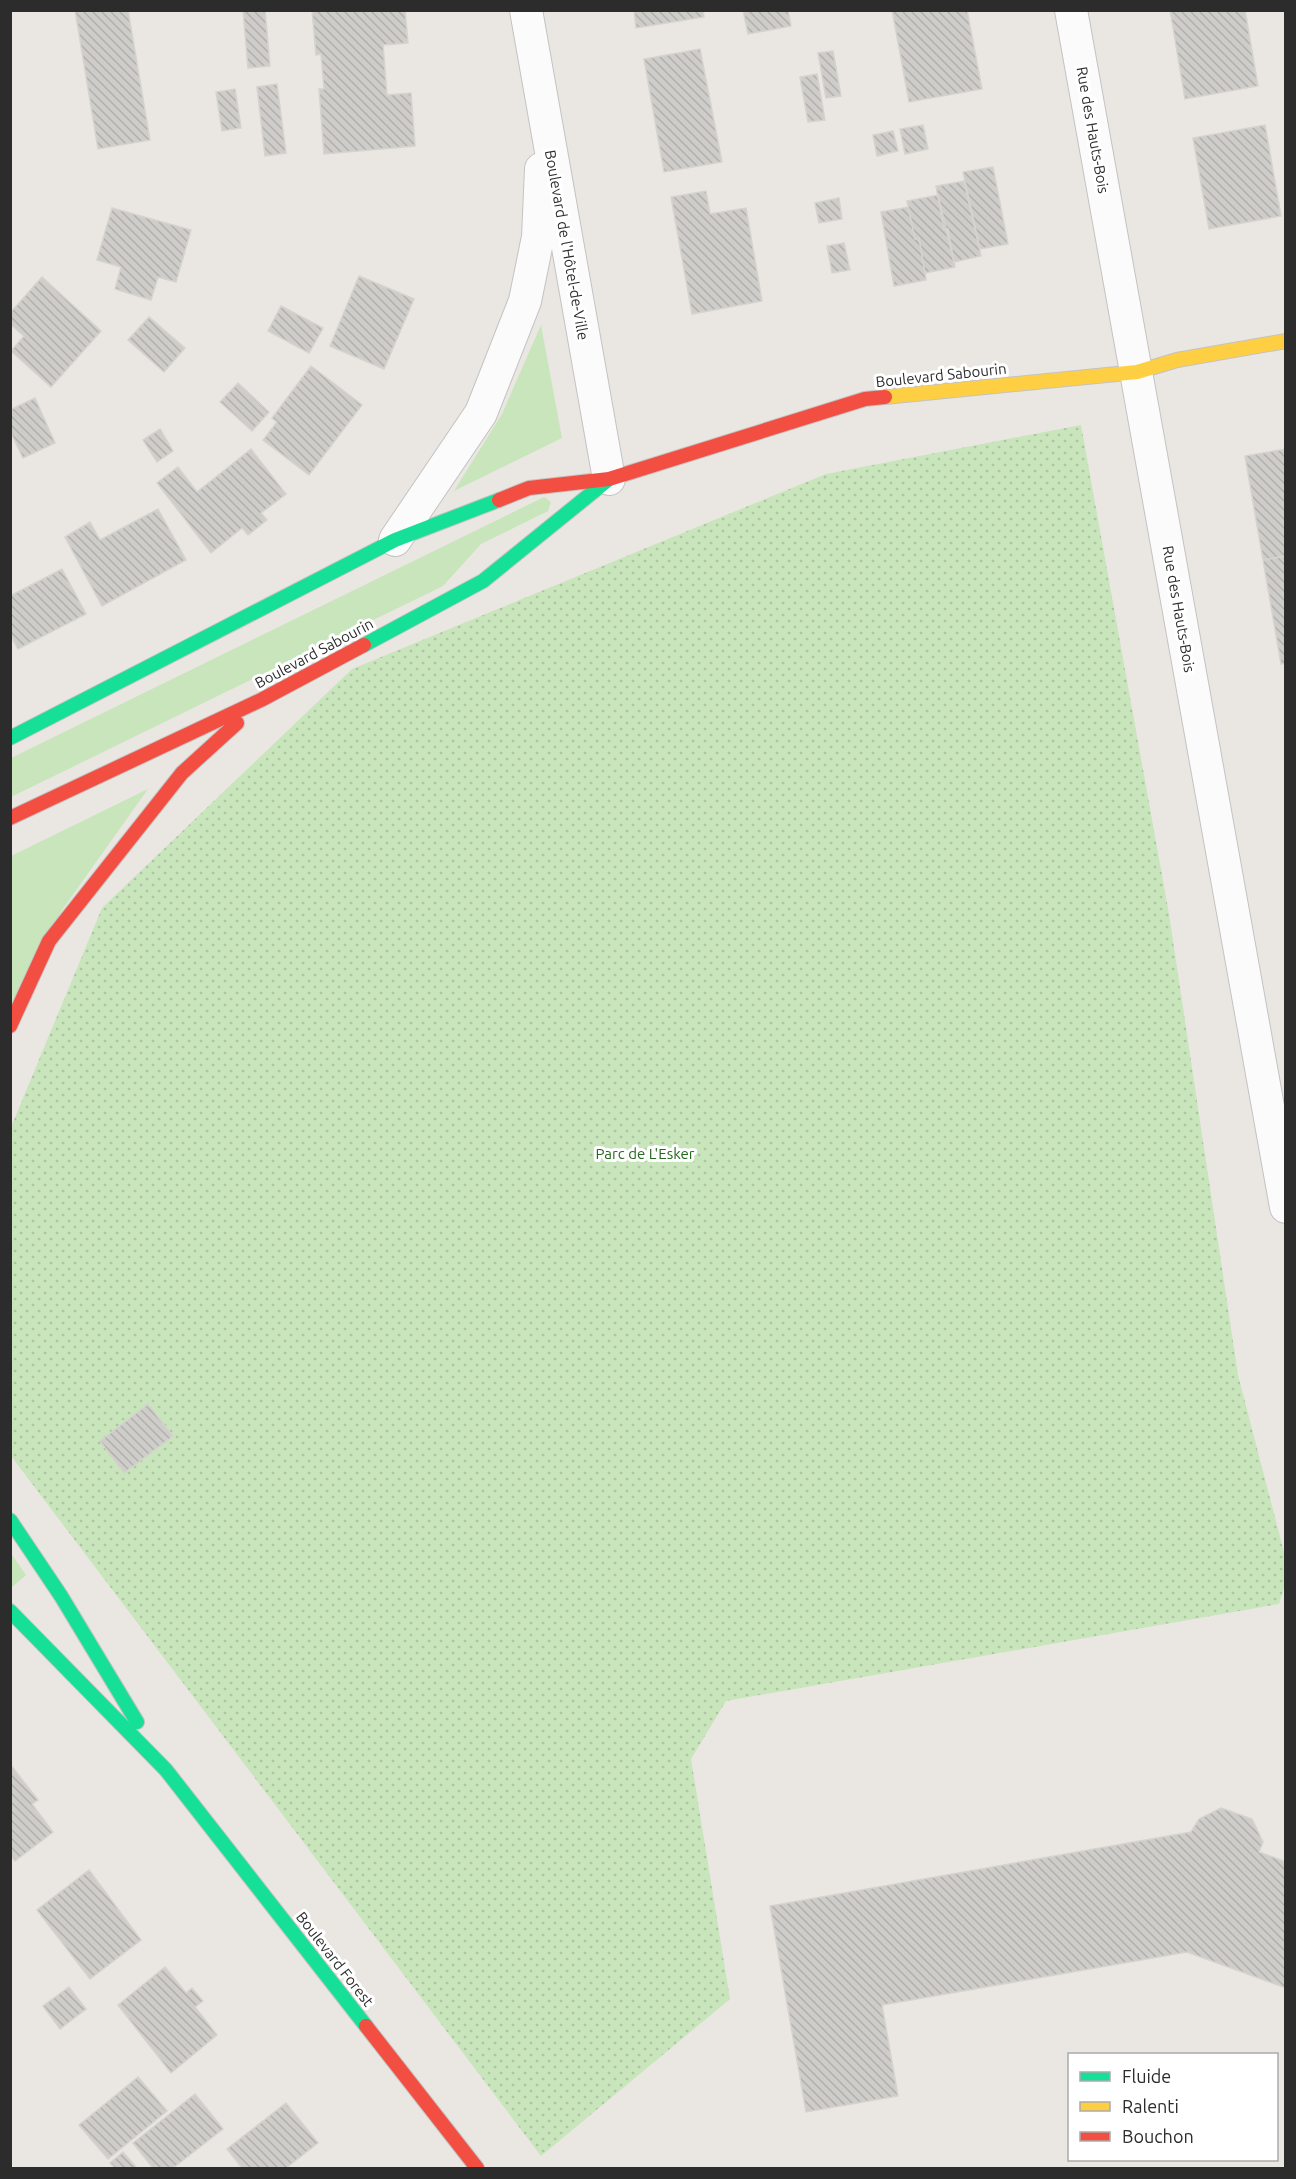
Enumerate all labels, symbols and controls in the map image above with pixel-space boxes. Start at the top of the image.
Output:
street label: Rue des Hauts-Bois [1073,65,1113,195]
street label: Boulevard de l'Hôtel-de-Ville [542,149,592,341]
street label: Boulevard Sabourin [875,360,1007,390]
street label: Rue des Hauts-Bois [1159,544,1199,674]
street label: Boulevard Sabourin [252,615,376,691]
park label: Parc de L'Esker [596,1145,695,1162]
street label: Boulevard Forest [293,1908,377,2010]
legend [1068,2053,1278,2161]
text: Fluide [1122,2066,1171,2086]
text: Ralenti [1122,2096,1179,2116]
text: Bouchon [1122,2126,1194,2146]

